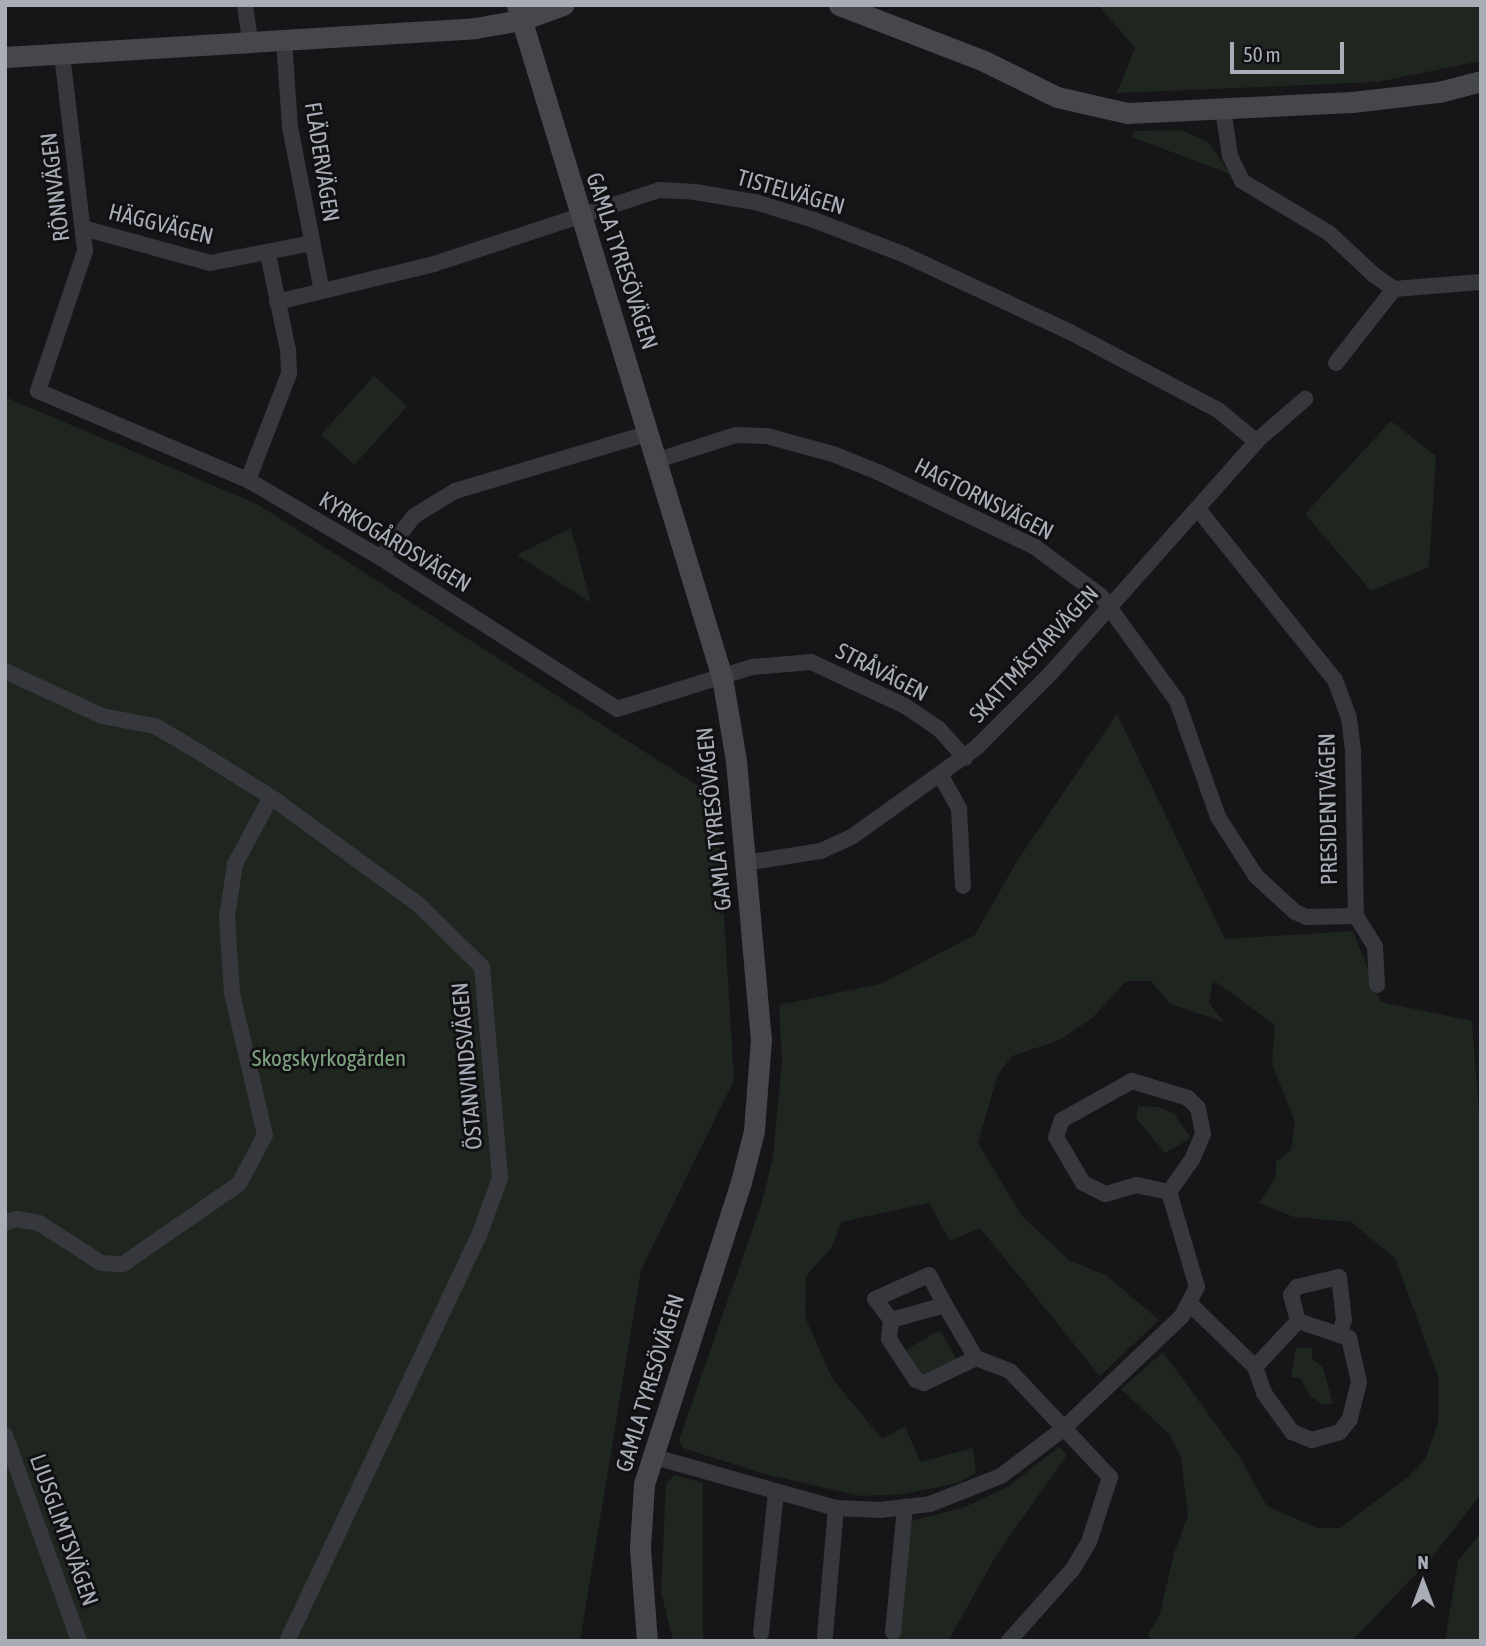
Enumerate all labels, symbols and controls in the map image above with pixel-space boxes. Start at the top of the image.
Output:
scale bar [1234,28,1348,72]
text: 50 m [1243,42,1281,66]
street label: FLÄDERVÄGEN [299,100,345,224]
street label: RÖNNVÄGEN [35,131,75,243]
street label: TISTELVÄGEN [734,163,848,221]
street label: GAMLA TYRESÖVÄGEN [580,169,664,353]
street label: HÄGGVÄGEN [106,198,216,250]
street label: HAGTORNSVÄGEN [910,452,1058,546]
street label: KYRKOGÅRDSVÄGEN [314,486,476,598]
street label: SKATTMÄSTARVÄGEN [963,580,1105,728]
street label: STRÅVÄGEN [831,637,933,707]
street label: GAMLA TYRESÖVÄGEN [691,726,737,912]
street label: PRESIDENTVÄGEN [1313,733,1343,885]
street label: ÖSTANVINDSVÄGEN [446,981,488,1151]
park label: Skogskyrkogården [252,1044,406,1072]
street label: GAMLA TYRESÖVÄGEN [610,1291,690,1475]
street label: LJUSGLIMTSVÄGEN [24,1450,104,1610]
north arrow [1388,1548,1458,1618]
text: N [1417,1551,1429,1573]

